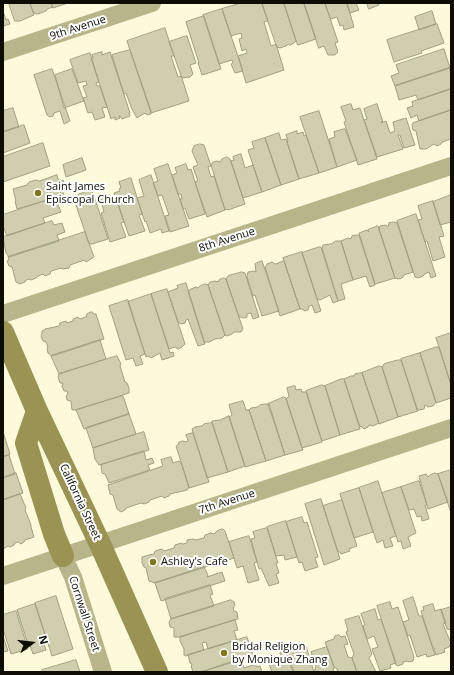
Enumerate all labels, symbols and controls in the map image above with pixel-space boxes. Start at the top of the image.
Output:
street label: 9th Avenue [48,13,108,43]
place label: Saint James Episcopal Church [46,180,134,206]
marker: Saint James Episcopal Church [33,188,43,198]
street label: 8th Avenue [197,225,257,255]
street label: California Street [57,462,103,542]
street label: 7th Avenue [197,487,257,517]
place label: Ashley's Cafe [161,555,228,569]
marker: Ashley's Cafe [148,557,158,567]
street label: Cornwall Street [66,575,102,653]
north arrow [12,623,52,663]
text: N [36,633,52,646]
place label: Bridal Religion by Monique Zhang [232,640,328,666]
marker: Bridal Religion by Monique Zhang [219,648,229,658]

